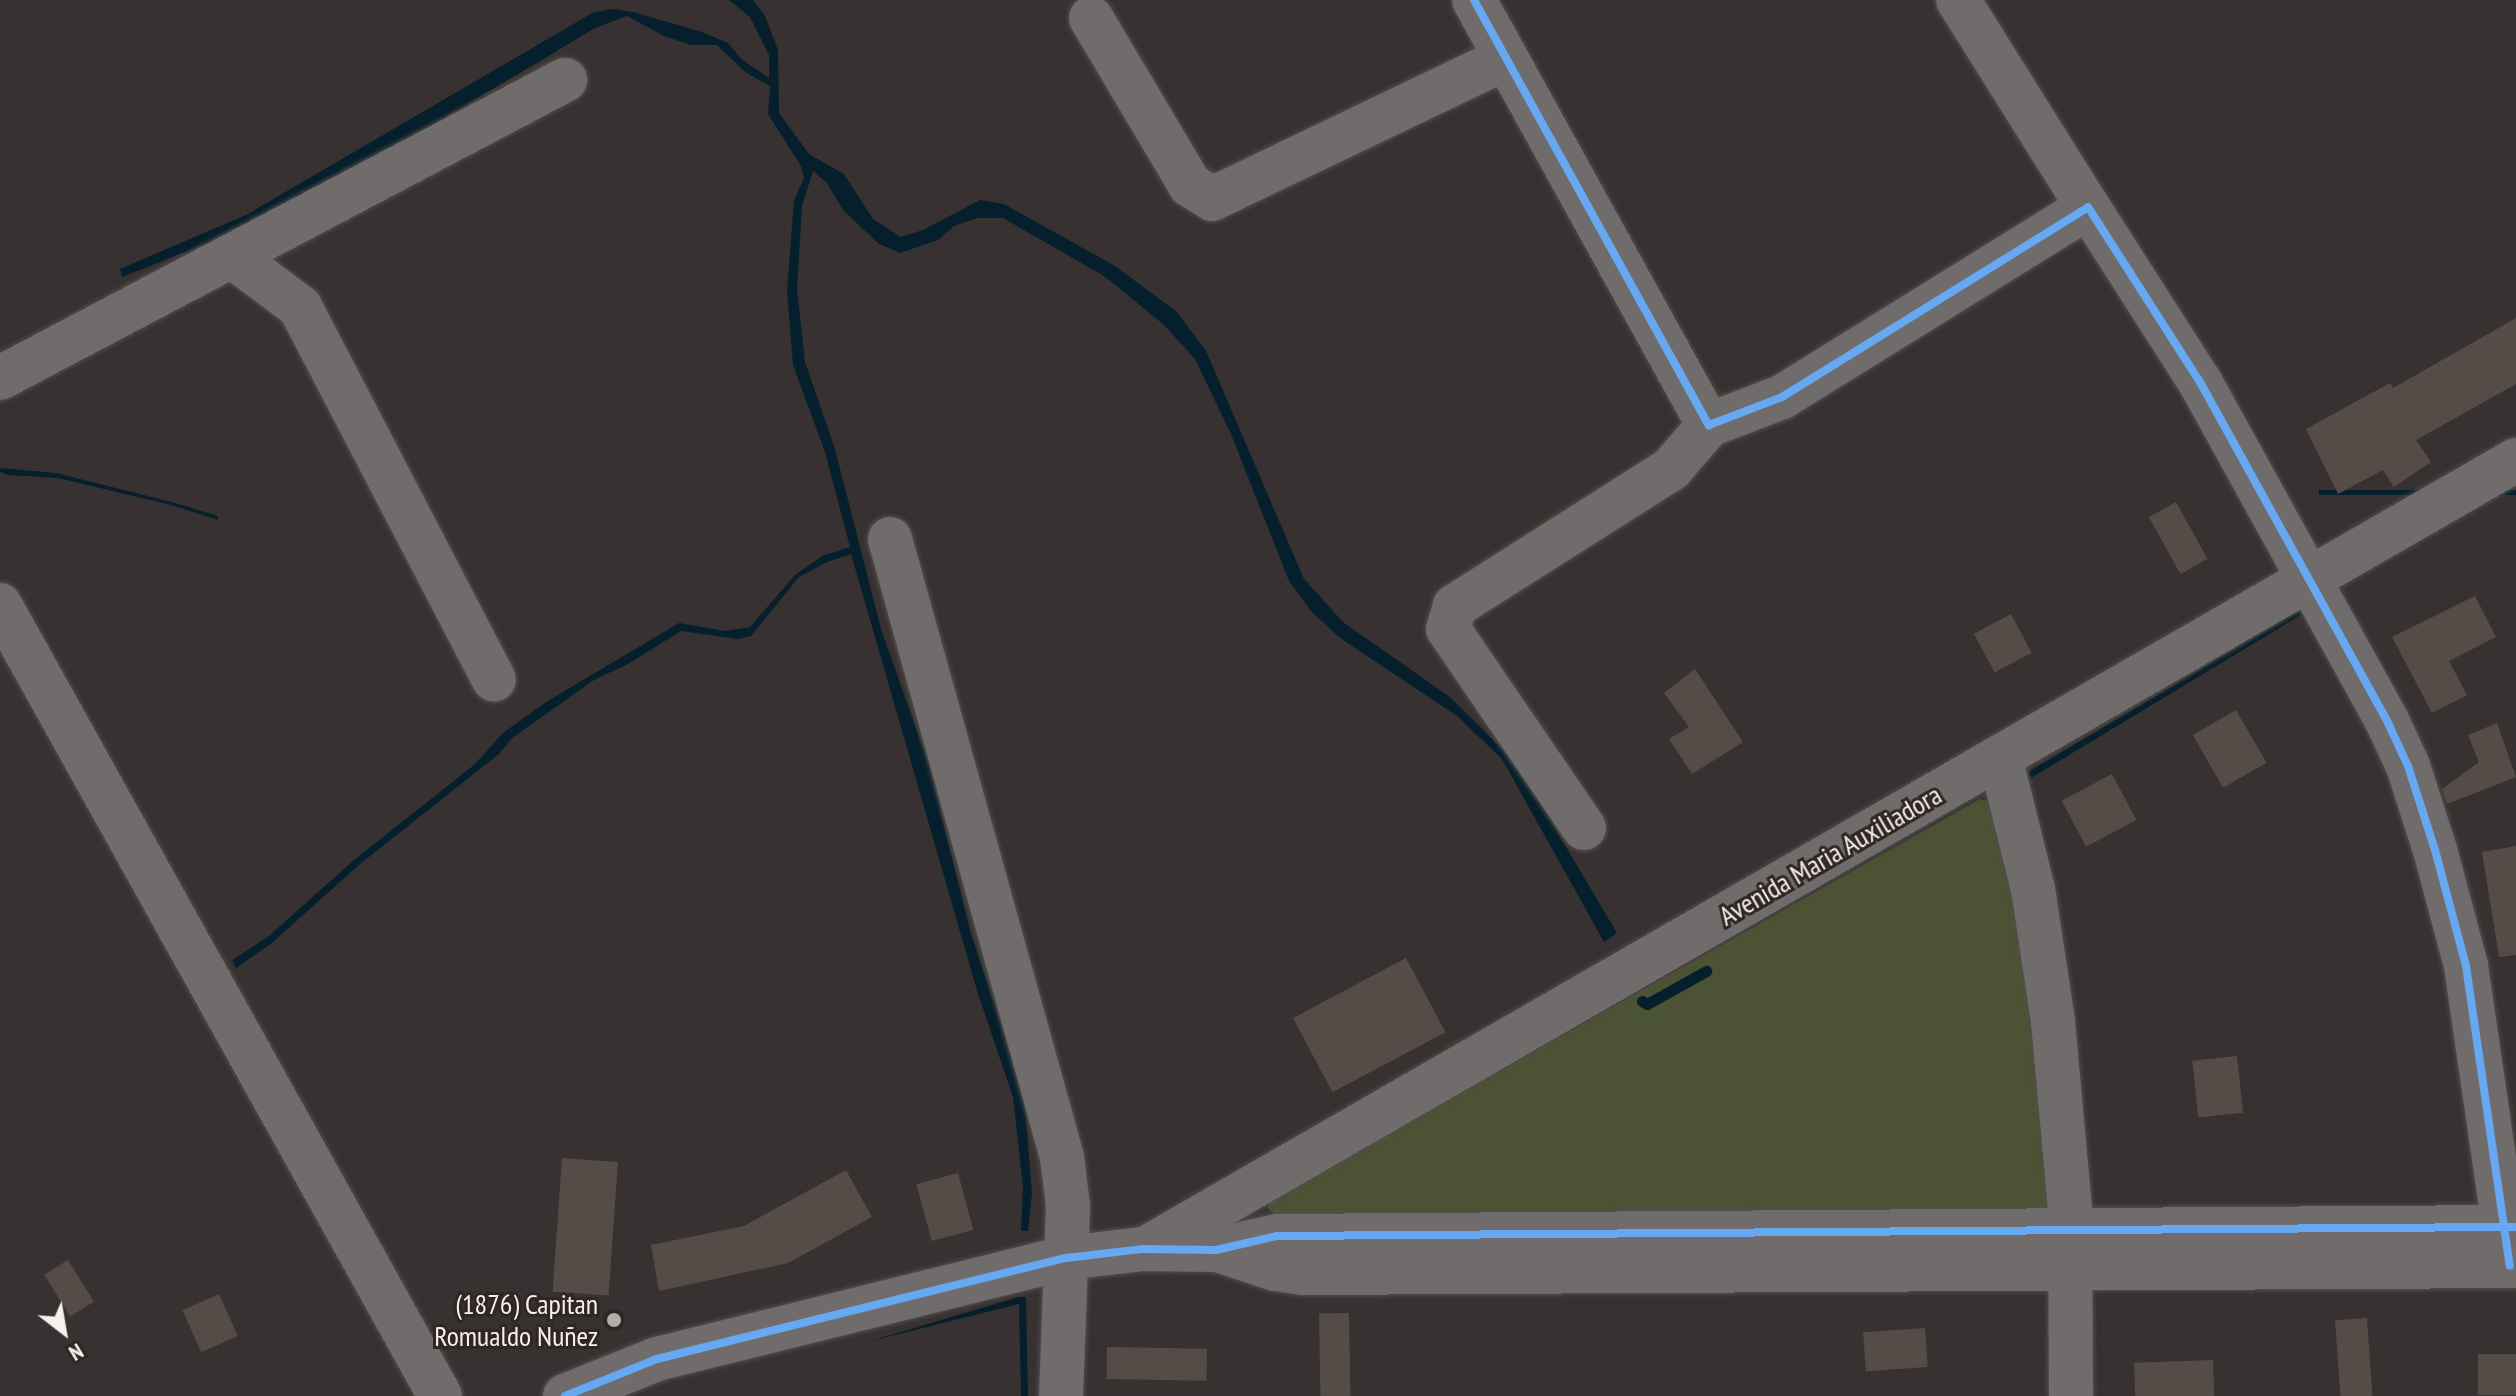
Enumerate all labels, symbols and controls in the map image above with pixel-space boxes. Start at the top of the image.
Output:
street label: Avenida Maria Auxiliadora [1712,777,1948,933]
place label: (1876) Capitan Romualdo Nuñez [434,1287,598,1353]
north arrow [24,1292,104,1372]
marker: (1876) Capitan Romualdo Nuñez [605,1311,623,1329]
text: N [64,1338,89,1368]

